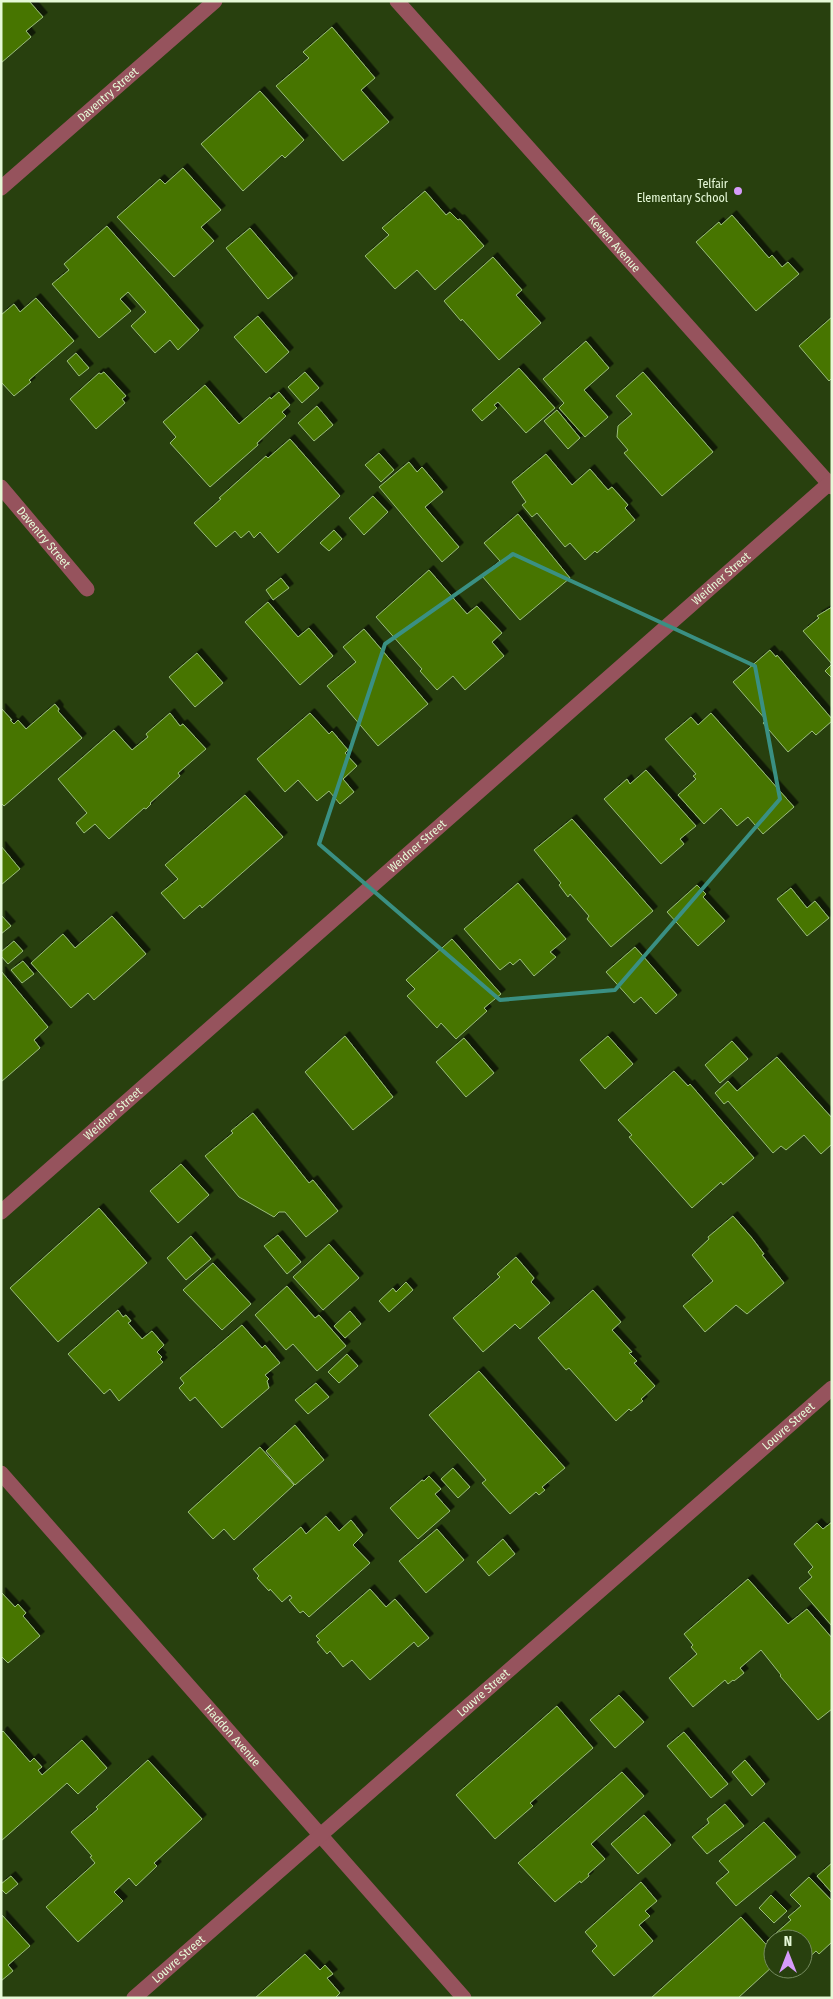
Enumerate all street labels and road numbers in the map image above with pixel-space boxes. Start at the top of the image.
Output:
street label: Daventry Street [75,64,141,125]
street label: Kewen Avenue [585,213,643,275]
street label: Daventry Street [14,504,73,571]
street label: Weidner Street [689,549,753,608]
street label: Weidner Street [385,817,449,876]
street label: Weidner Street [81,1084,145,1143]
street label: Louvre Street [759,1399,818,1453]
street label: Louvre Street [454,1666,513,1719]
street label: Haddon Avenue [202,1702,263,1769]
street label: Louvre Street [149,1932,208,1986]

